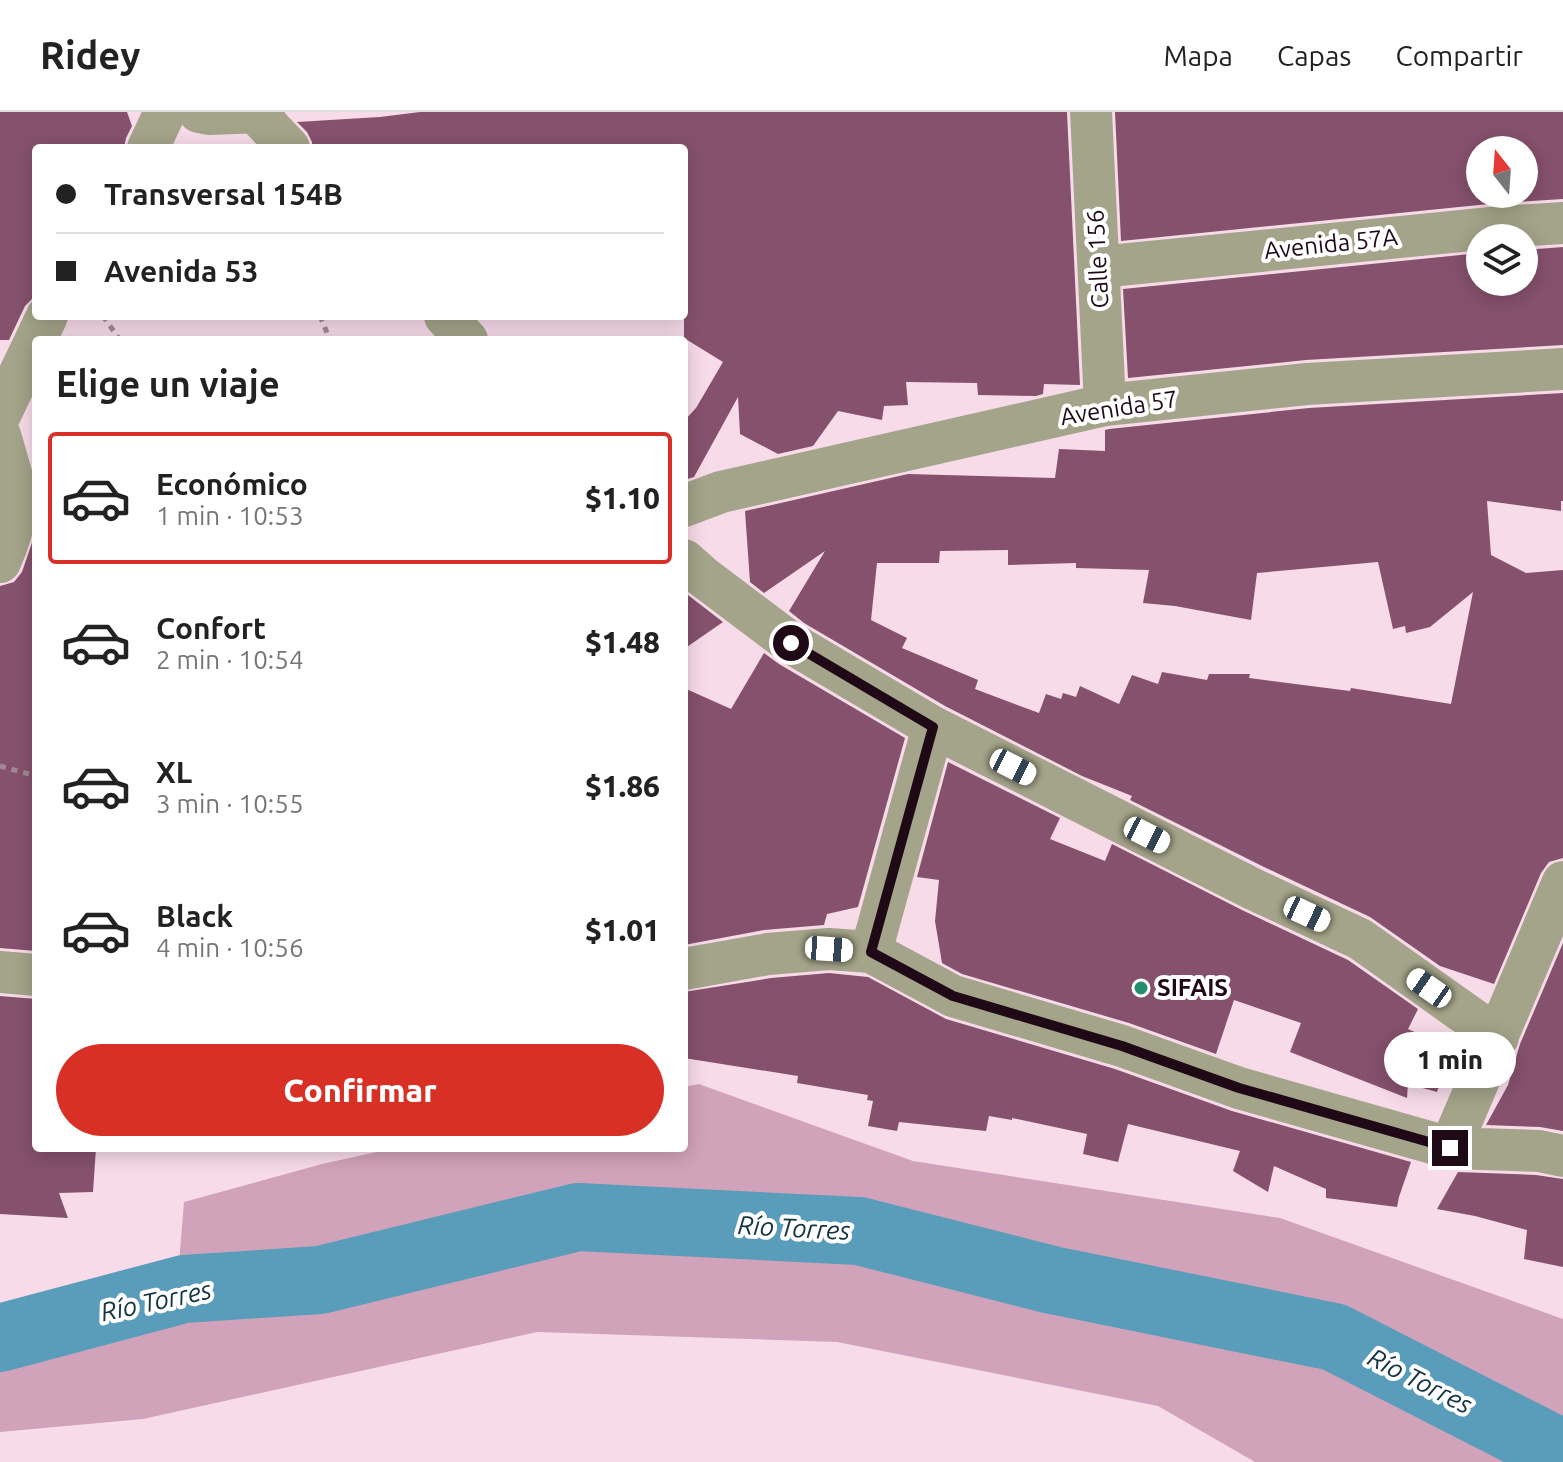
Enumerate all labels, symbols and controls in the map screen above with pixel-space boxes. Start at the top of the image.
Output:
text: Ridey [40,34,140,76]
text: Mapa [1163,40,1233,71]
text: Capas [1277,40,1352,71]
text: Compartir [1396,40,1523,71]
north arrow [1466,136,1538,208]
map controls [1466,136,1538,296]
text: Transversal 154B [104,177,343,211]
street label: Calle 156 [1081,209,1114,309]
street label: Avenida 57A [1263,223,1400,264]
button: layers [1466,224,1538,296]
text: Avenida 53 [104,254,258,288]
text: Elige un viaje [56,363,280,404]
street label: Avenida 57 [1058,385,1180,430]
icon: car [60,462,132,534]
text: Económico [156,467,308,501]
text: $1.10 [585,481,660,515]
text: 1 min · 10:53 [156,501,304,530]
icon: car [60,606,132,678]
text: Confort [156,611,266,645]
text: $1.48 [585,625,660,659]
route start [773,625,809,661]
text: 2 min · 10:54 [156,645,304,674]
car [986,745,1040,789]
icon: car [60,750,132,822]
text: XL [156,755,192,789]
text: $1.86 [585,769,660,803]
text: 3 min · 10:55 [156,789,304,818]
car [1120,813,1174,857]
car [1280,893,1334,935]
icon: car [60,894,132,966]
text: Black [156,899,233,933]
text: $1.01 [585,913,660,947]
text: 4 min · 10:56 [156,933,304,962]
car [804,935,854,963]
car [1402,964,1456,1012]
place label: SIFAIS [1157,974,1228,1001]
marker: SIFAIS [1132,979,1150,997]
callout: 1 min [1384,1032,1516,1088]
button: Confirmar [56,1044,664,1136]
text: 1 min [1417,1045,1483,1074]
route end [1432,1130,1468,1166]
water label: Río Torres [737,1210,851,1245]
water label: Río Torres [98,1275,214,1326]
water label: Río Torres [1363,1342,1477,1419]

